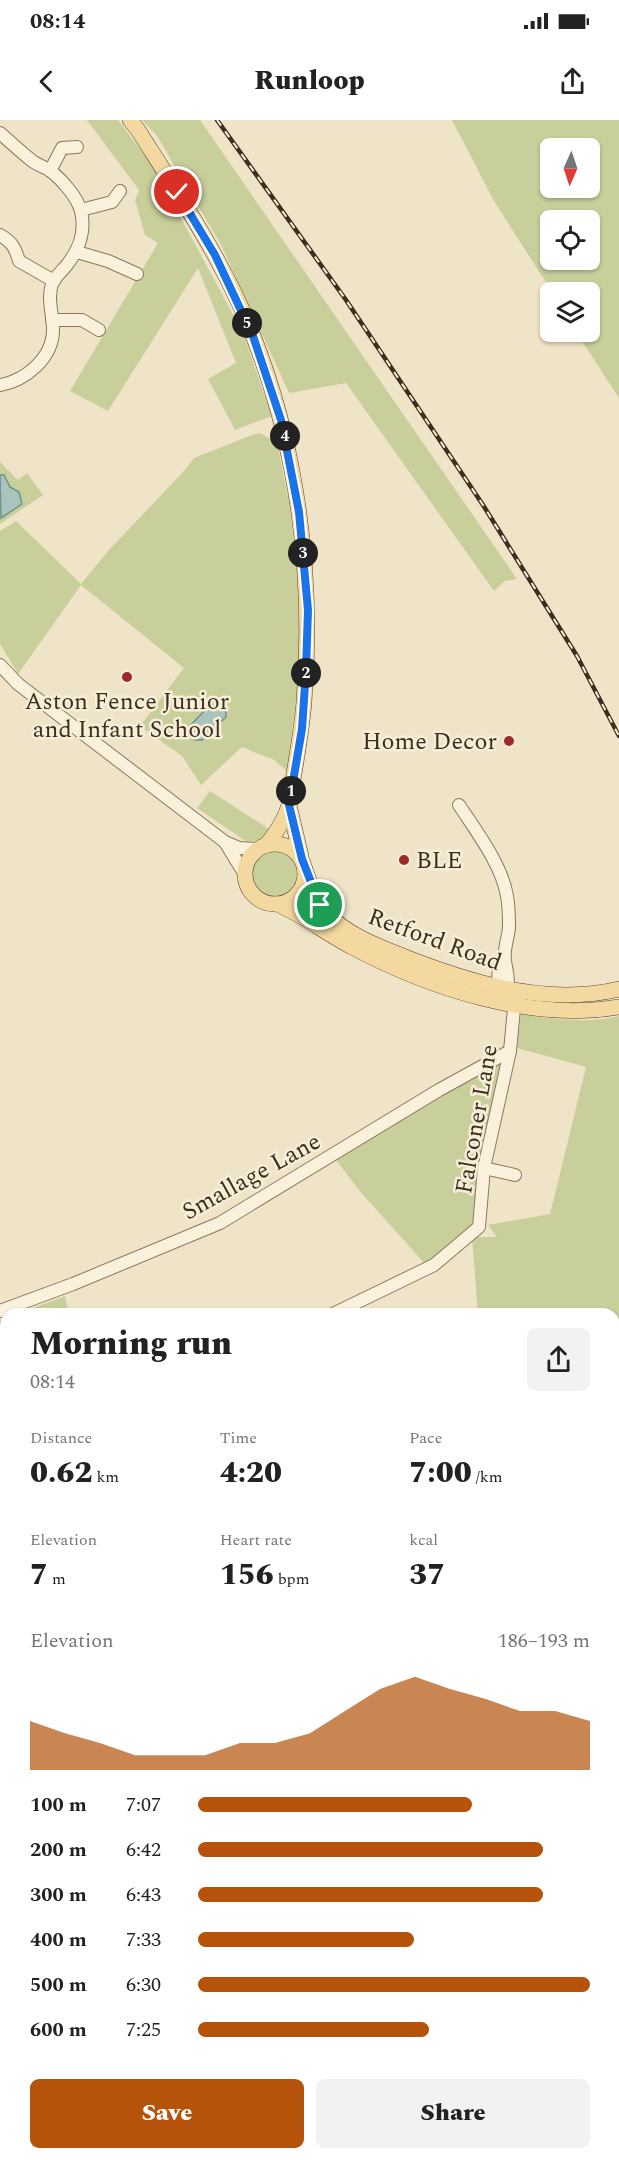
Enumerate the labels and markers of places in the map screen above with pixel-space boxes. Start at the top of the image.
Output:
pin [151,166,202,217]
pin: 5 [232,308,262,338]
pin: 4 [270,421,300,451]
pin: 3 [288,538,318,568]
pin: 2 [291,658,321,688]
marker: Aston Fence Junior and Infant School [120,670,134,684]
place label: Aston Fence Junior and Infant School [25,684,229,748]
place label: Home Decor [362,724,497,760]
marker: Home Decor [502,734,516,748]
pin: 1 [276,776,306,806]
place label: BLE [416,843,462,879]
marker: BLE [397,853,411,867]
pin [294,879,345,930]

